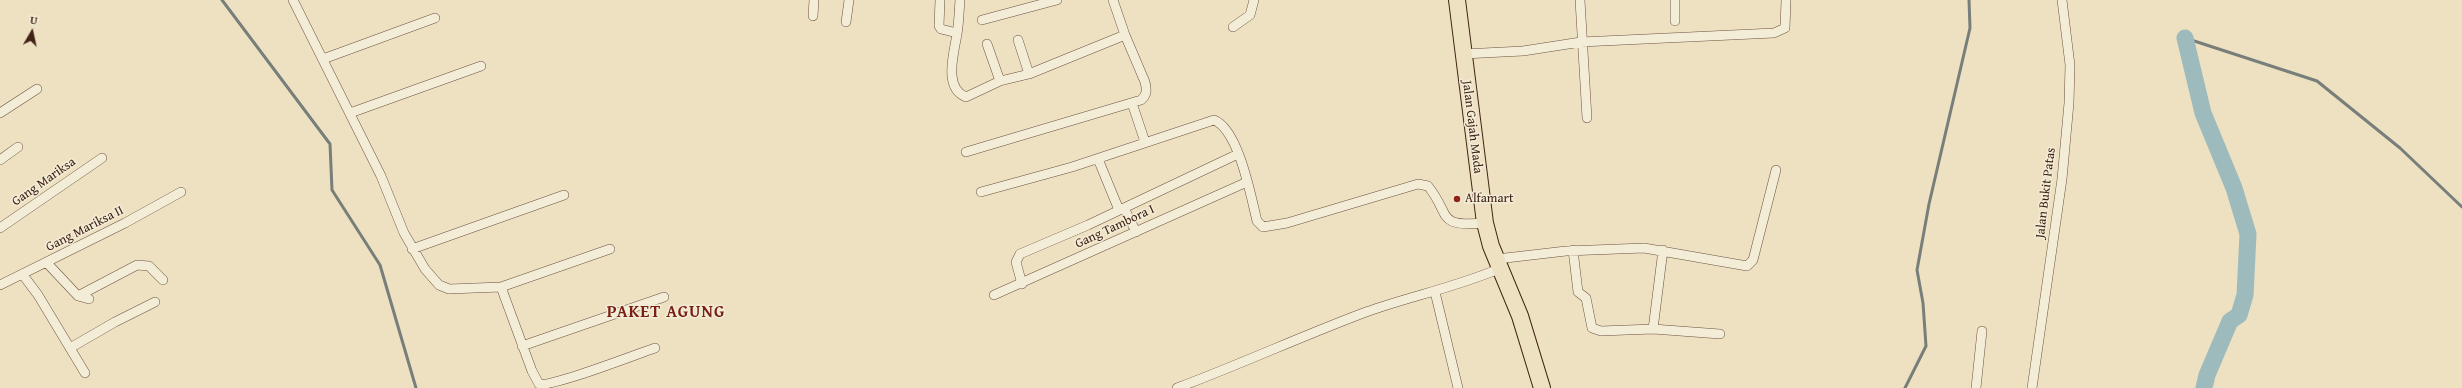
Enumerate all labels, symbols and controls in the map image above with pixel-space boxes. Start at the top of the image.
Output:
north arrow [12,12,52,52]
text: U [29,12,39,29]
street label: Jalan Gajah Mada [1459,80,1485,174]
street label: Jalan Bukit Patas [2033,147,2059,239]
street label: Gang Mariksa [9,154,79,210]
place label: Alfamart [1465,191,1514,207]
marker: Alfamart [1452,194,1462,204]
street label: Gang Tambora I [1073,202,1157,252]
street label: Gang Mariksa II [44,203,126,255]
district label: PAKET AGUNG [607,303,725,323]

